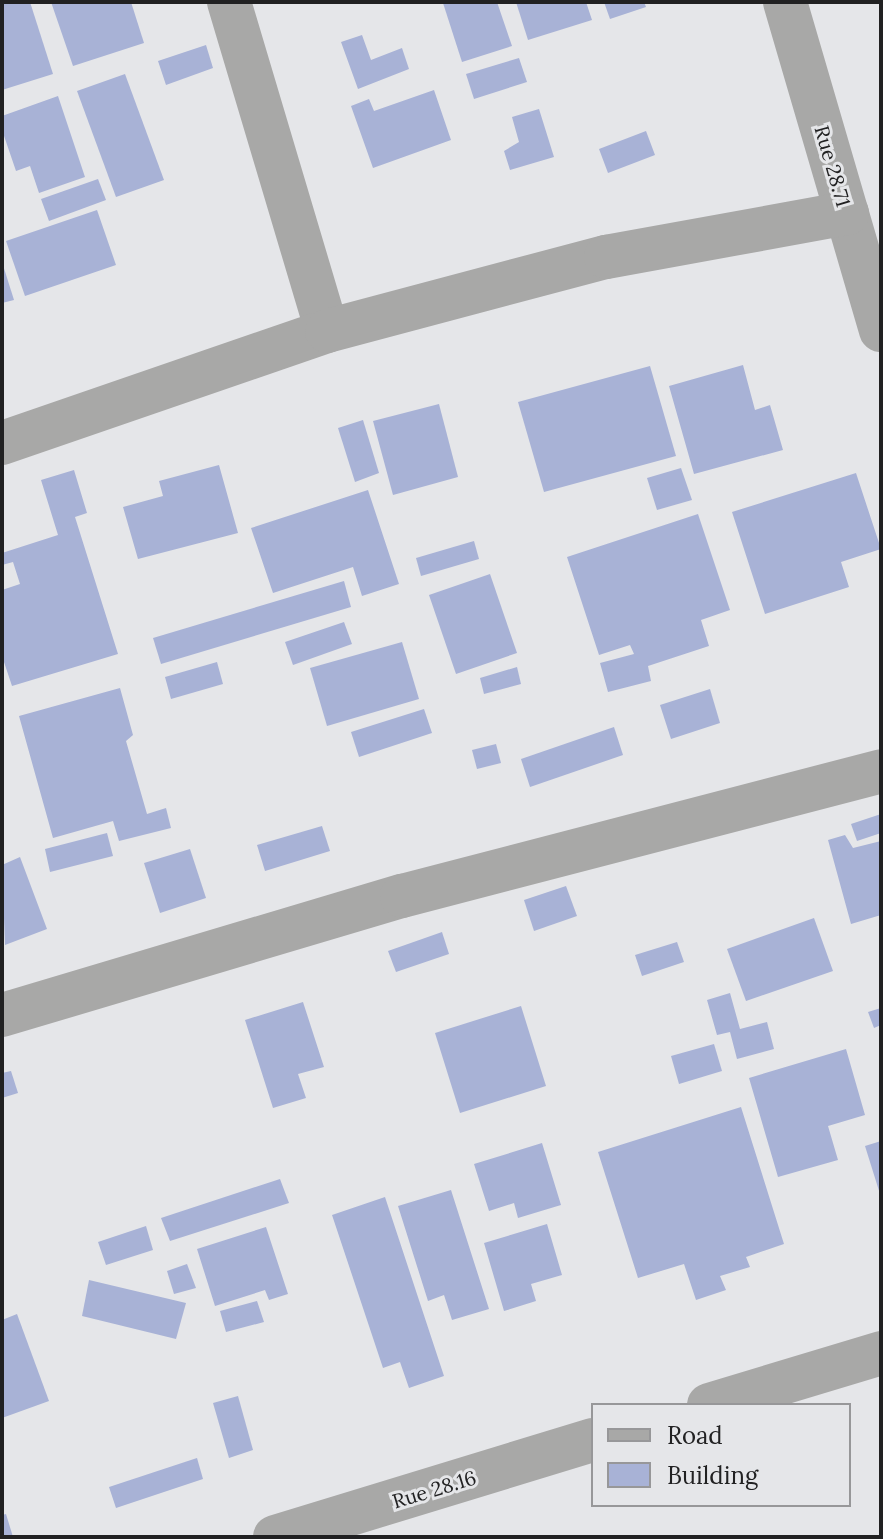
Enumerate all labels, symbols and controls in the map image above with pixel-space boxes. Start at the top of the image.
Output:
street label: Rue 28.71 [810,123,856,209]
legend [591,1403,851,1507]
text: Road [667,1420,723,1451]
text: Building [667,1460,758,1491]
street label: Rue 28.16 [389,1465,479,1513]

